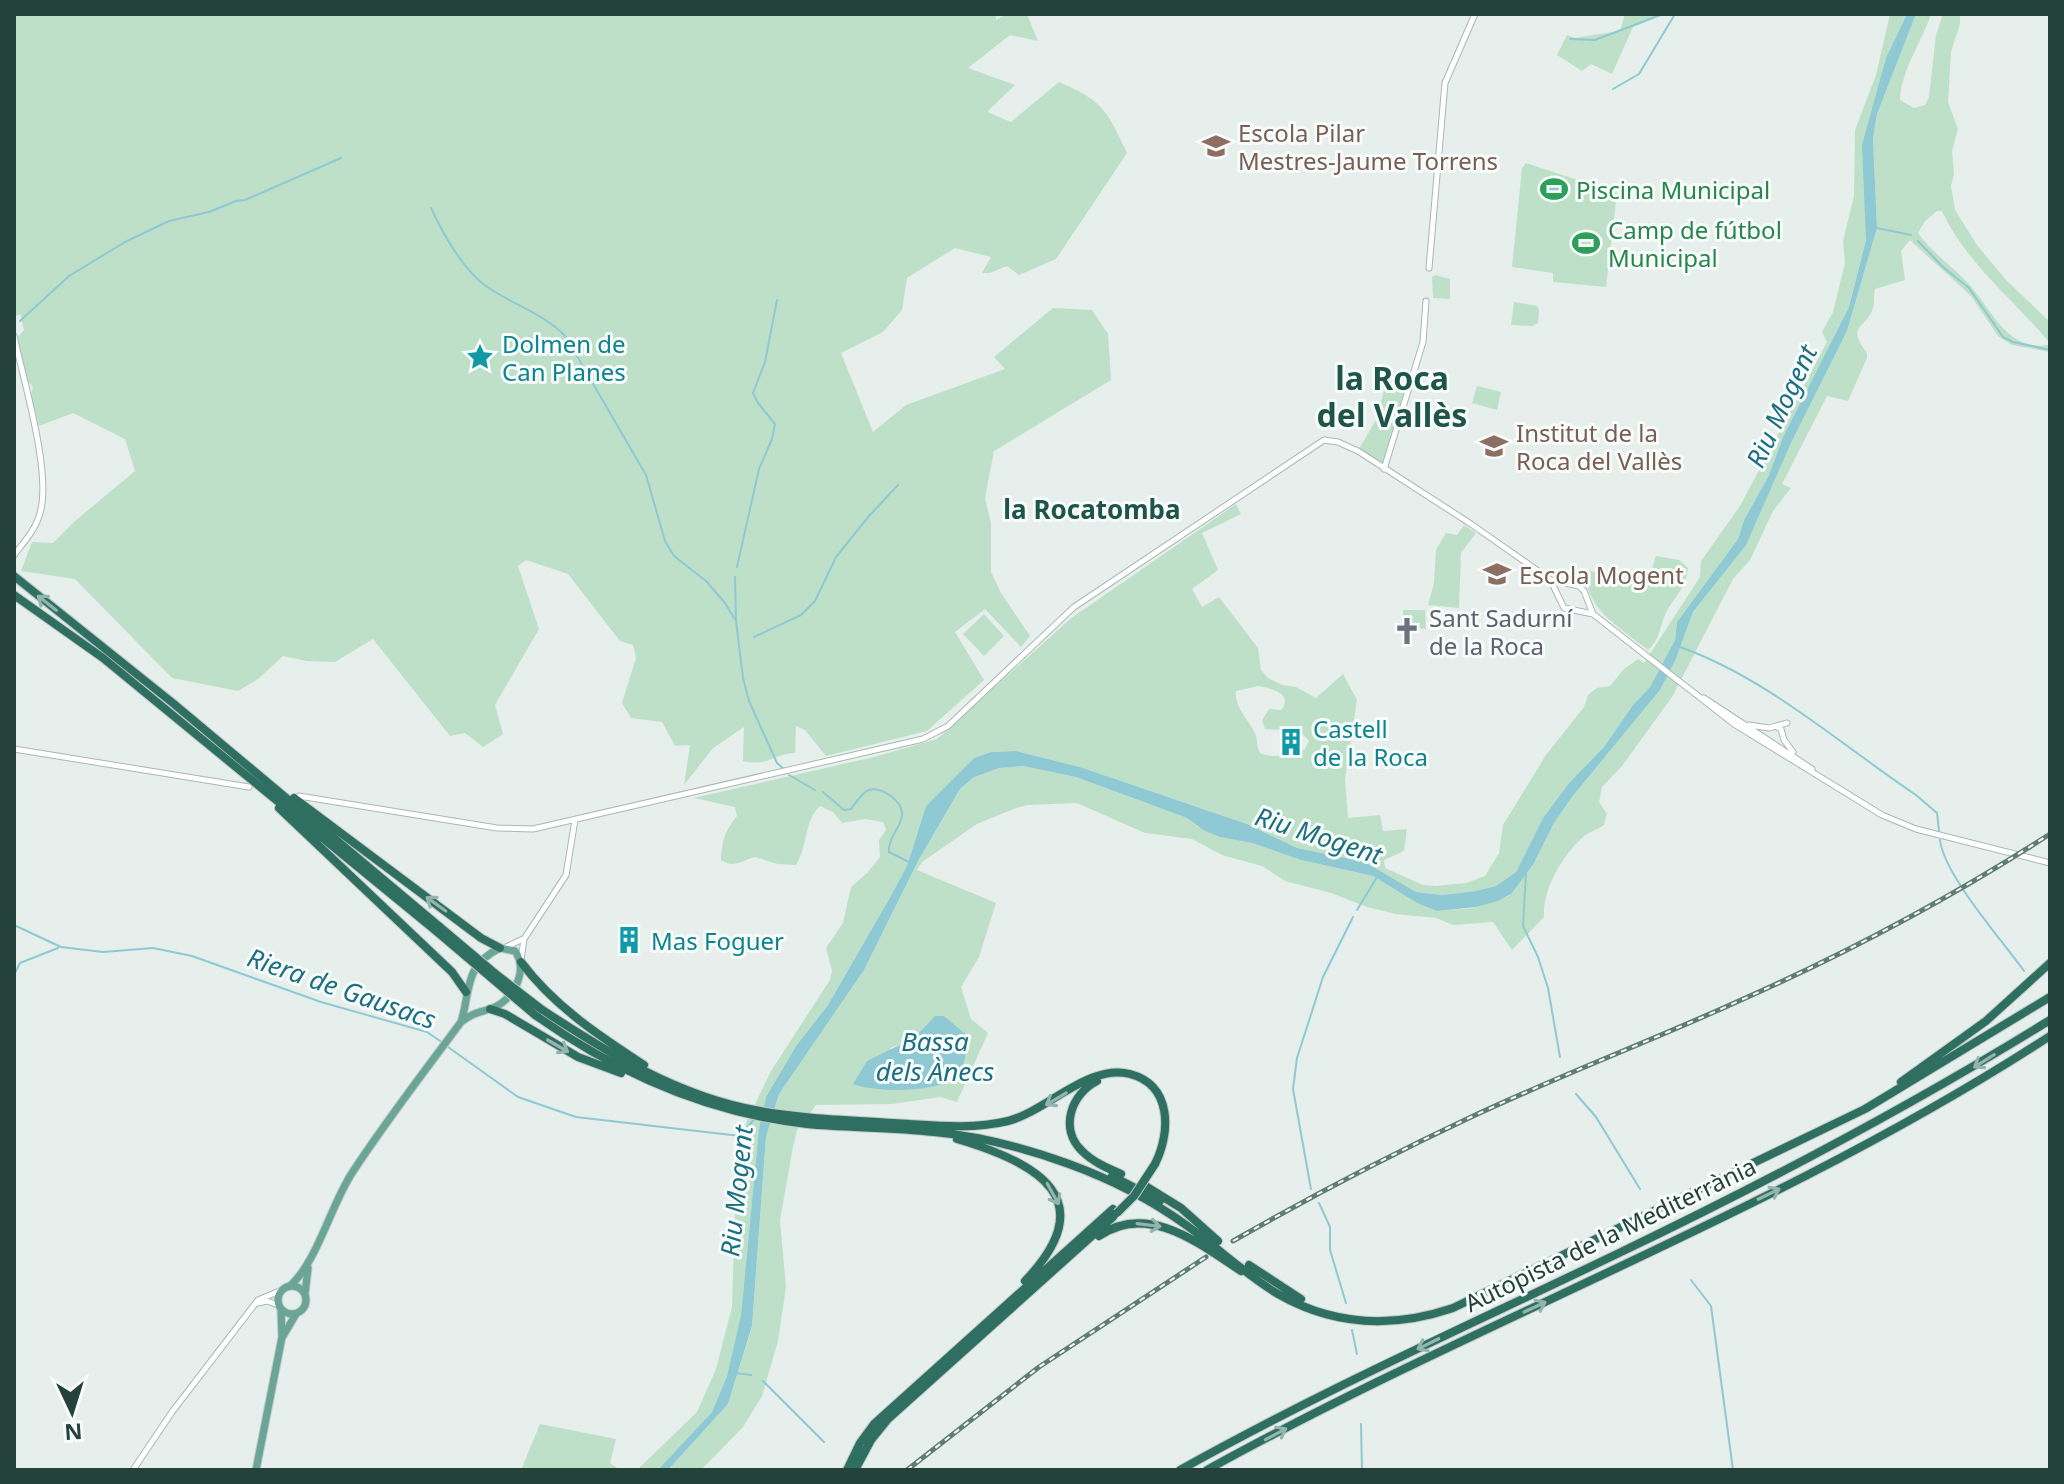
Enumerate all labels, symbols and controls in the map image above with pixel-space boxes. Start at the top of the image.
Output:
place label: Escola Pilar Mestres-Jaume Torrens [1238,116,1498,177]
school or university icon: Escola Pilar Mestres-Jaume Torrens [1201,131,1231,161]
place label: Piscina Municipal [1576,173,1770,206]
sports icon: Piscina Municipal [1539,174,1569,204]
place label: Camp de fútbol Municipal [1608,213,1782,274]
sports icon: Camp de fútbol Municipal [1571,228,1601,258]
place label: Dolmen de Can Planes [502,327,626,388]
water label: Riu Mogent [1737,338,1826,473]
place icon: Dolmen de Can Planes [465,342,495,372]
district label: la Roca del Vallès [1317,356,1467,436]
place label: Institut de la Roca del Vallès [1516,416,1682,477]
school or university icon: Institut de la Roca del Vallès [1479,431,1509,461]
district label: la Rocatomba [1003,491,1181,527]
place label: Escola Mogent [1519,558,1684,591]
school or university icon: Escola Mogent [1482,559,1512,589]
one-way arrow [37,594,58,612]
place label: Sant Sadurní de la Roca [1429,601,1573,662]
church icon: Sant Sadurní de la Roca [1392,616,1422,646]
place label: Castell de la Roca [1313,712,1428,773]
building icon: Castell de la Roca [1276,727,1306,757]
water label: Riu Mogent [1251,798,1388,873]
one-way arrow [426,895,447,912]
place label: Mas Foguer [651,924,784,957]
building icon: Mas Foguer [614,925,644,955]
water label: Riera de Gausacs [243,939,441,1037]
water label: Bassa dels Ànecs [876,1023,994,1089]
one-way arrow [546,1038,569,1054]
one-way arrow [1973,1053,1996,1069]
one-way arrow [1045,1091,1068,1107]
water label: Riu Mogent [711,1122,761,1258]
street label: Autopista de la Mediterrània [1459,1149,1761,1319]
one-way arrow [1045,1182,1061,1205]
one-way arrow [1757,1186,1781,1201]
one-way arrow [1135,1217,1161,1232]
one-way arrow [1523,1299,1547,1314]
one-way arrow [1416,1337,1440,1352]
north arrow [32,1372,112,1452]
text: N [63,1417,83,1449]
one-way arrow [1264,1425,1288,1441]

